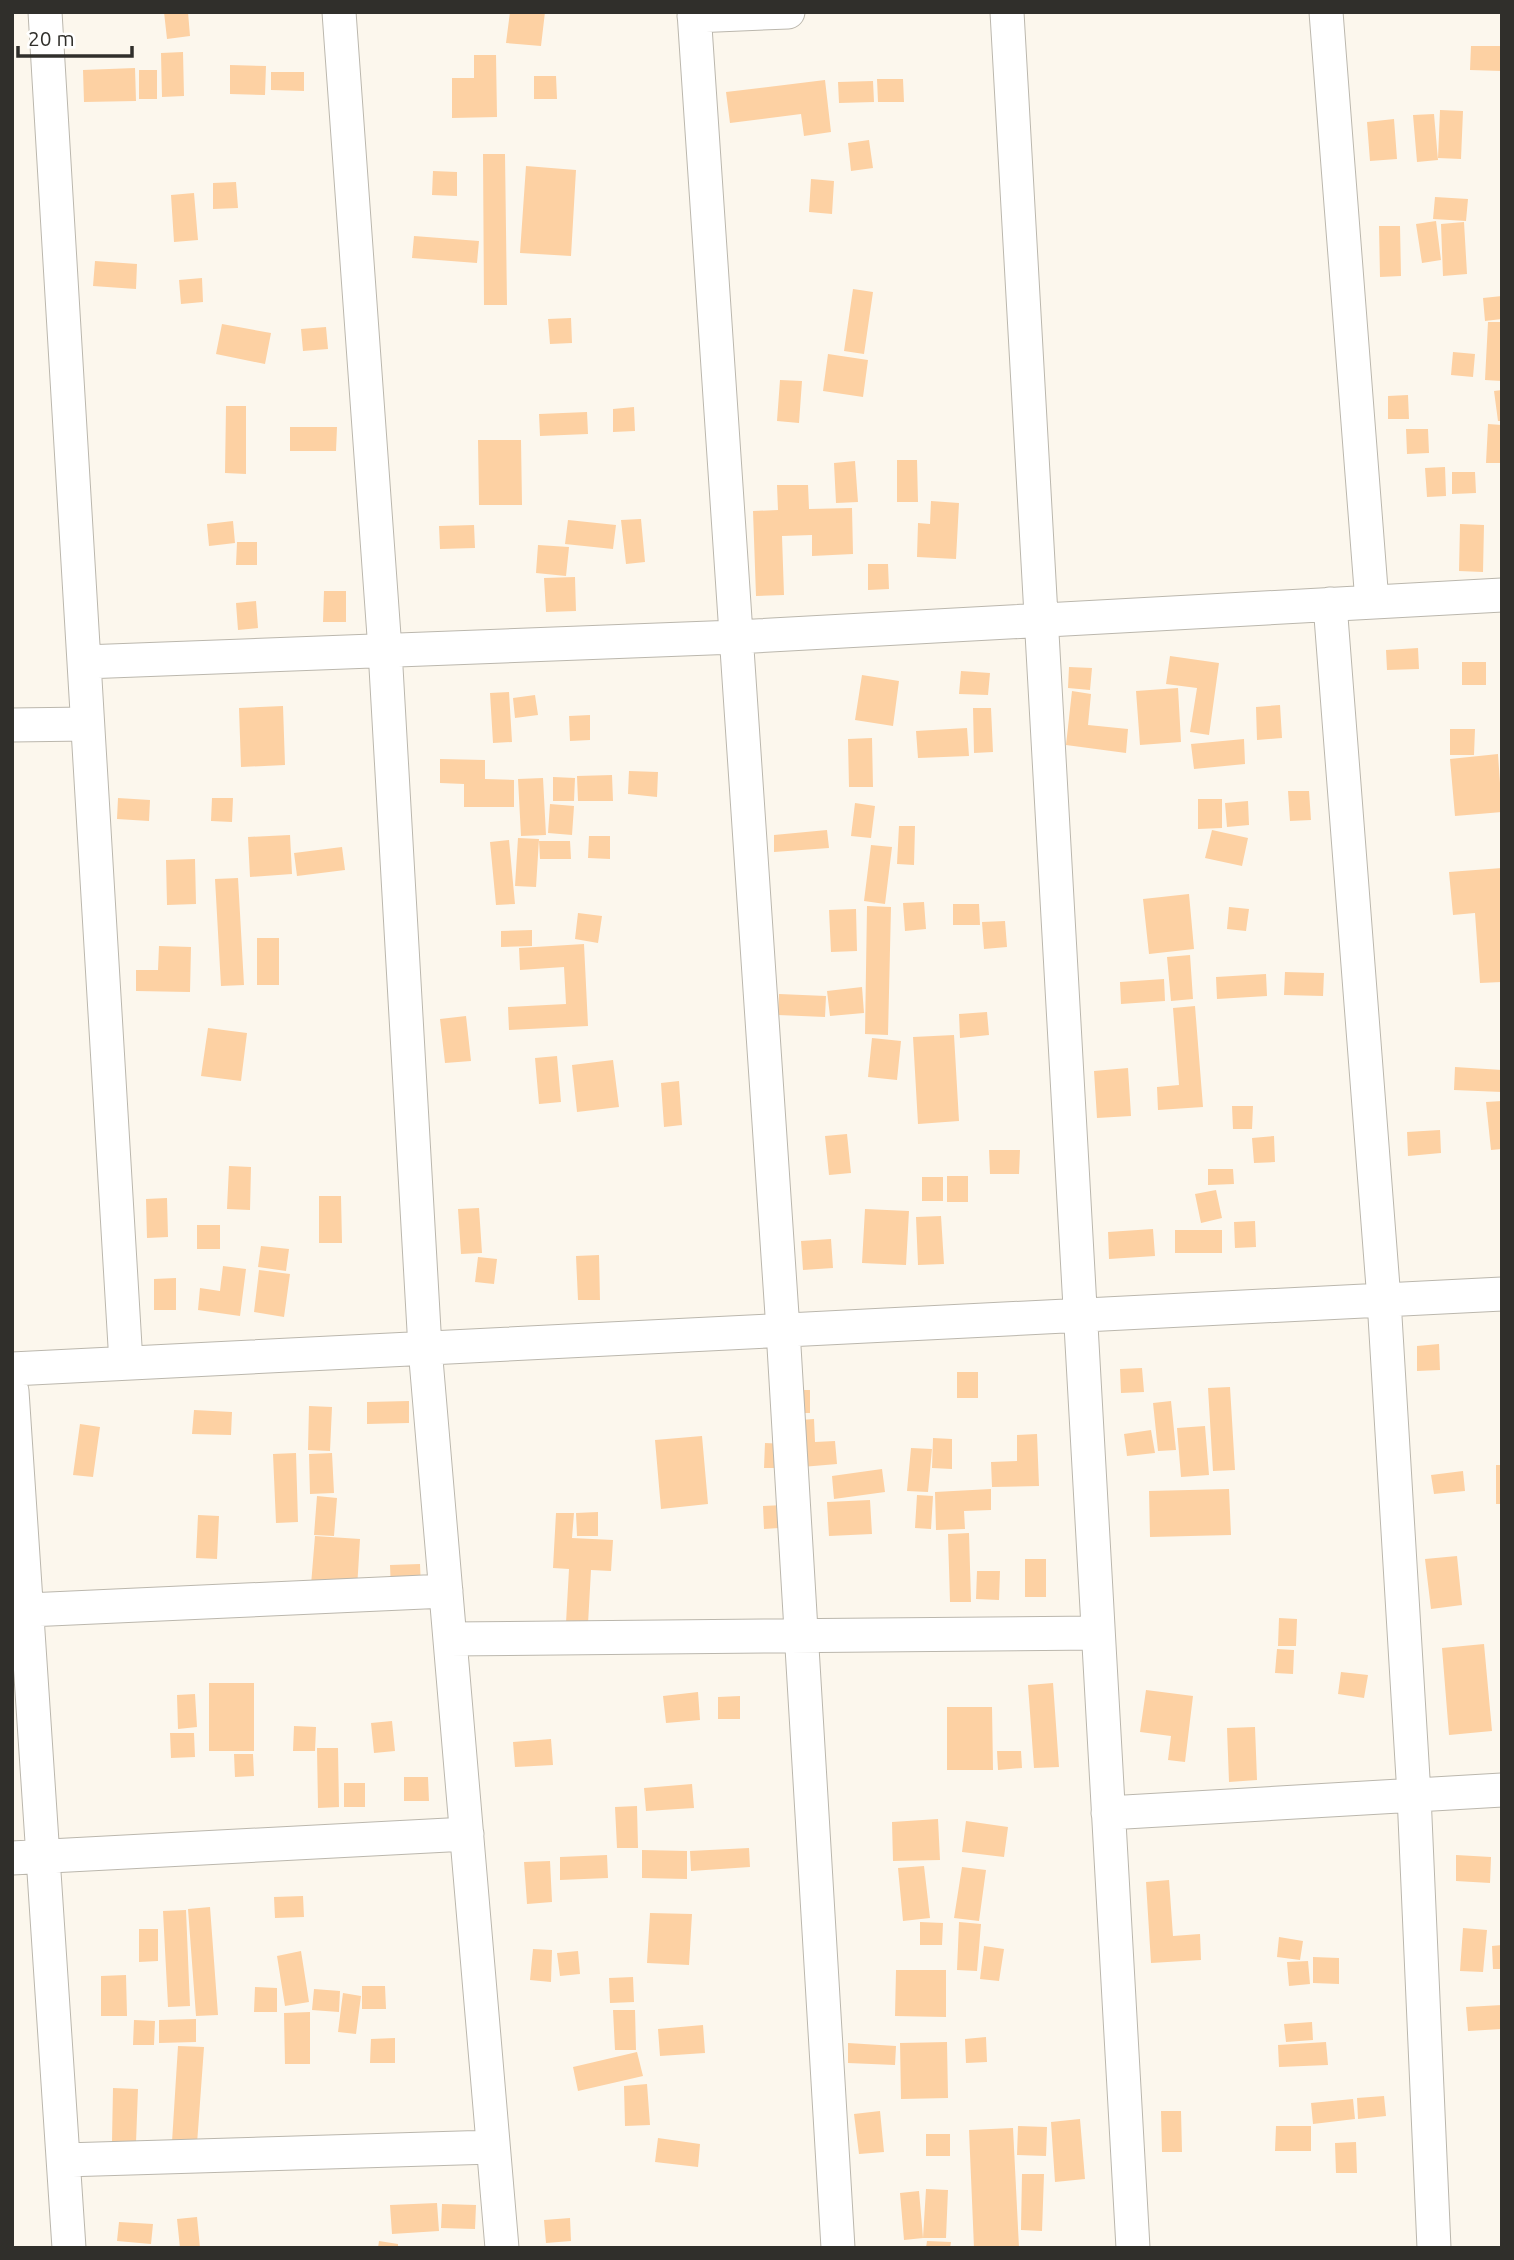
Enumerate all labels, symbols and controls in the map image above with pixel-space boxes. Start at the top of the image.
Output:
scale bar [18,14,131,58]
text: 20 m [28,26,75,50]

